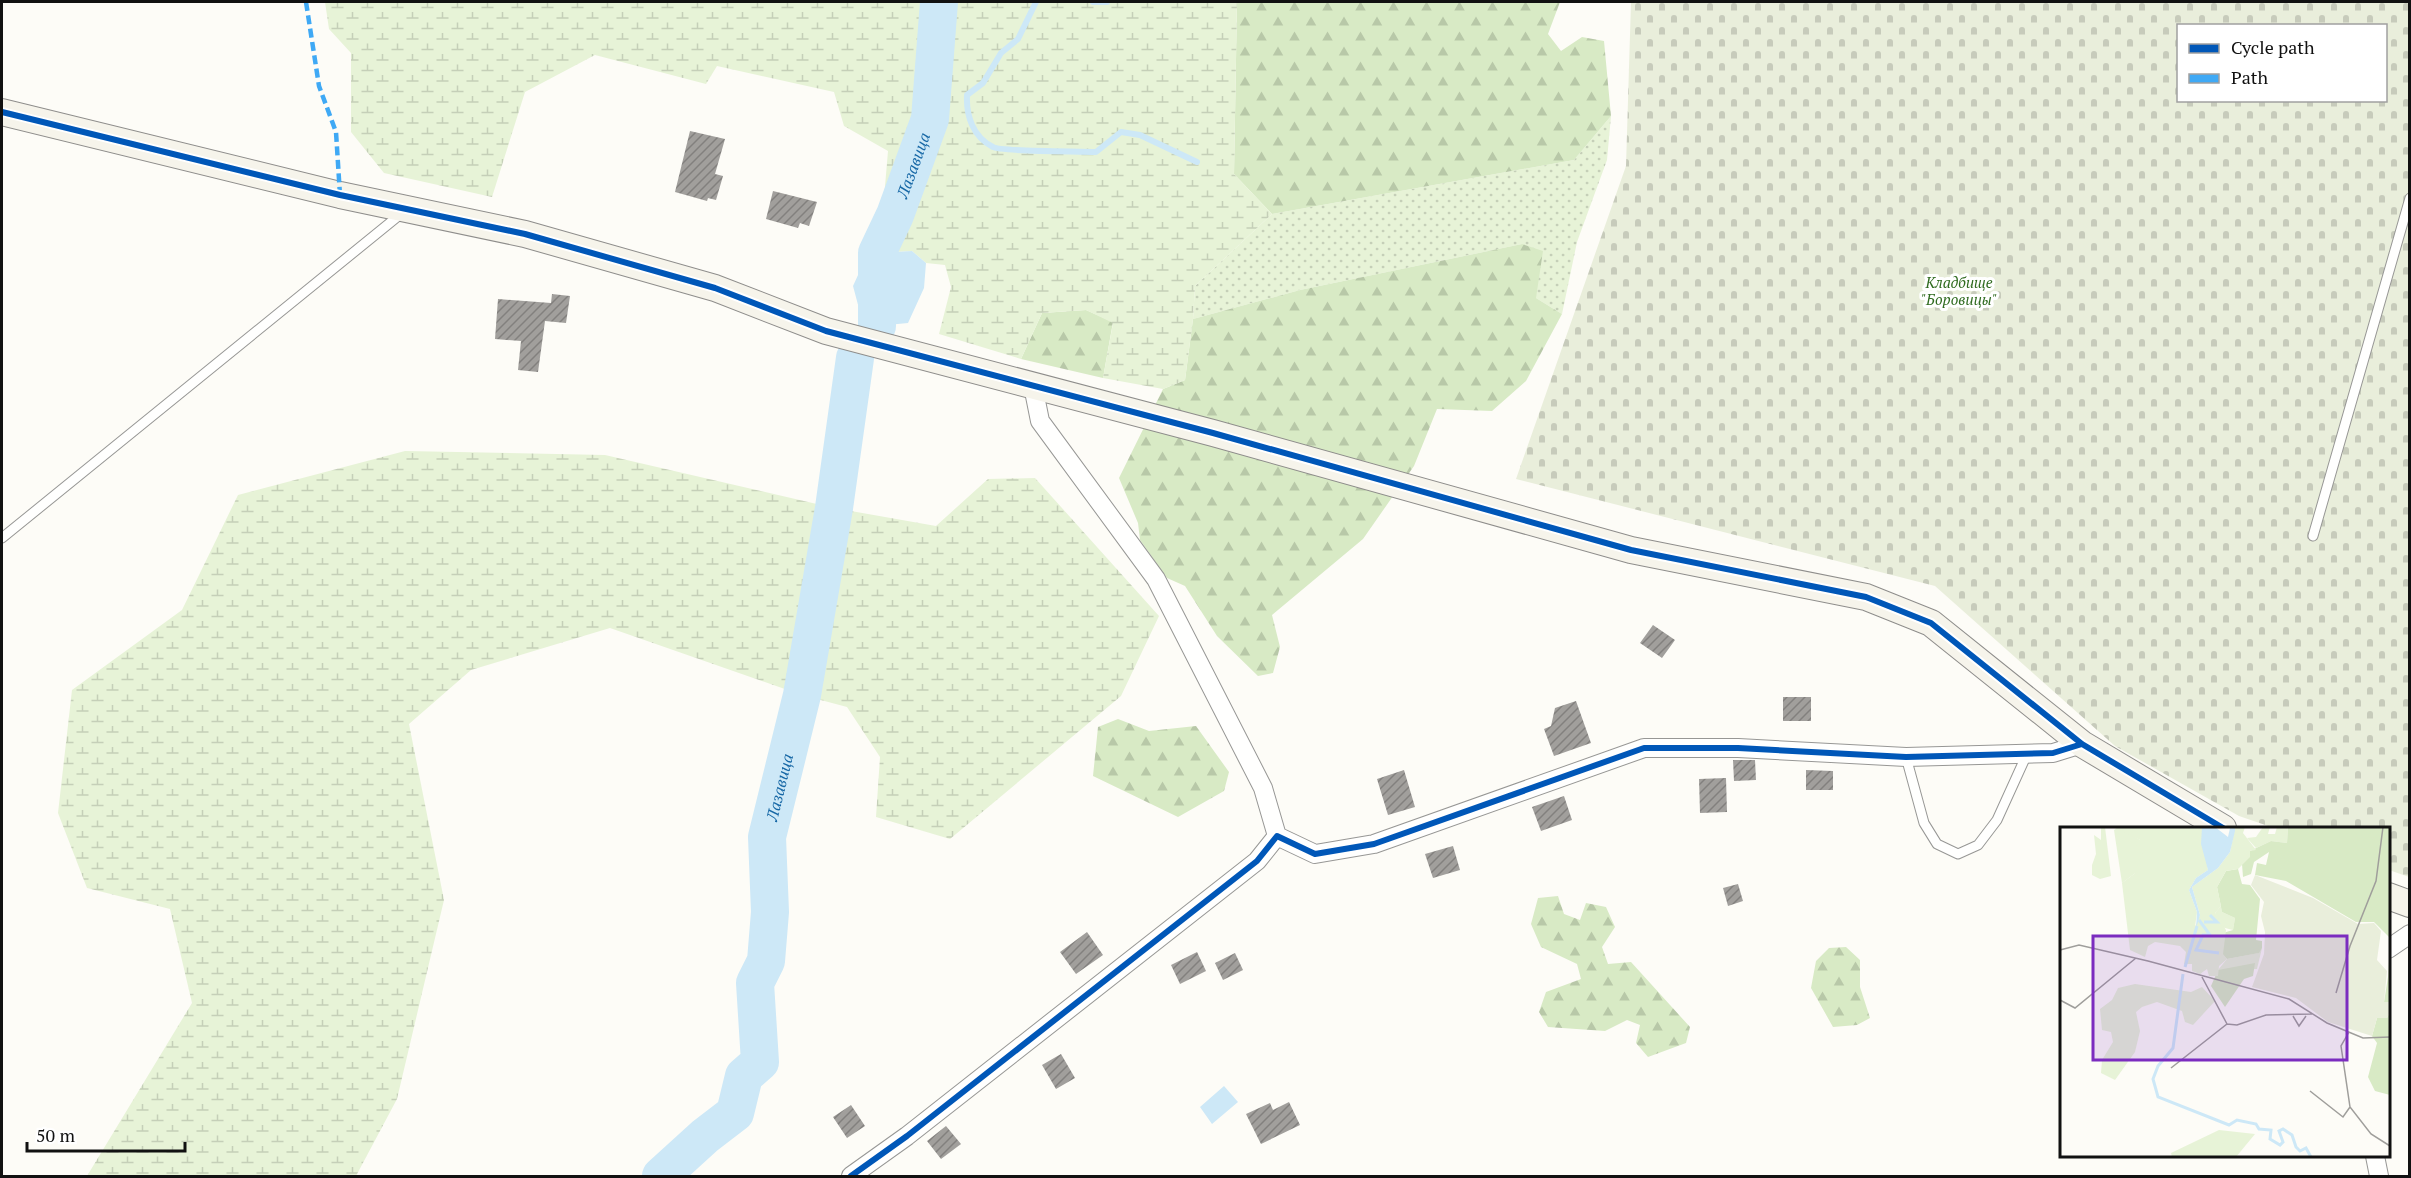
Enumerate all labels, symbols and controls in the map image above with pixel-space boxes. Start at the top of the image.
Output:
legend [2177,24,2387,102]
text: Cycle path [2231,35,2315,59]
text: Path [2231,65,2268,89]
water label: Лазавица [891,129,935,202]
park label: Кладбище "Боровицы" [1921,272,1997,309]
water label: Лазавица [760,751,798,824]
inset map [2060,827,2390,1157]
scale bar [27,1115,184,1153]
text: 50 m [36,1123,76,1147]

